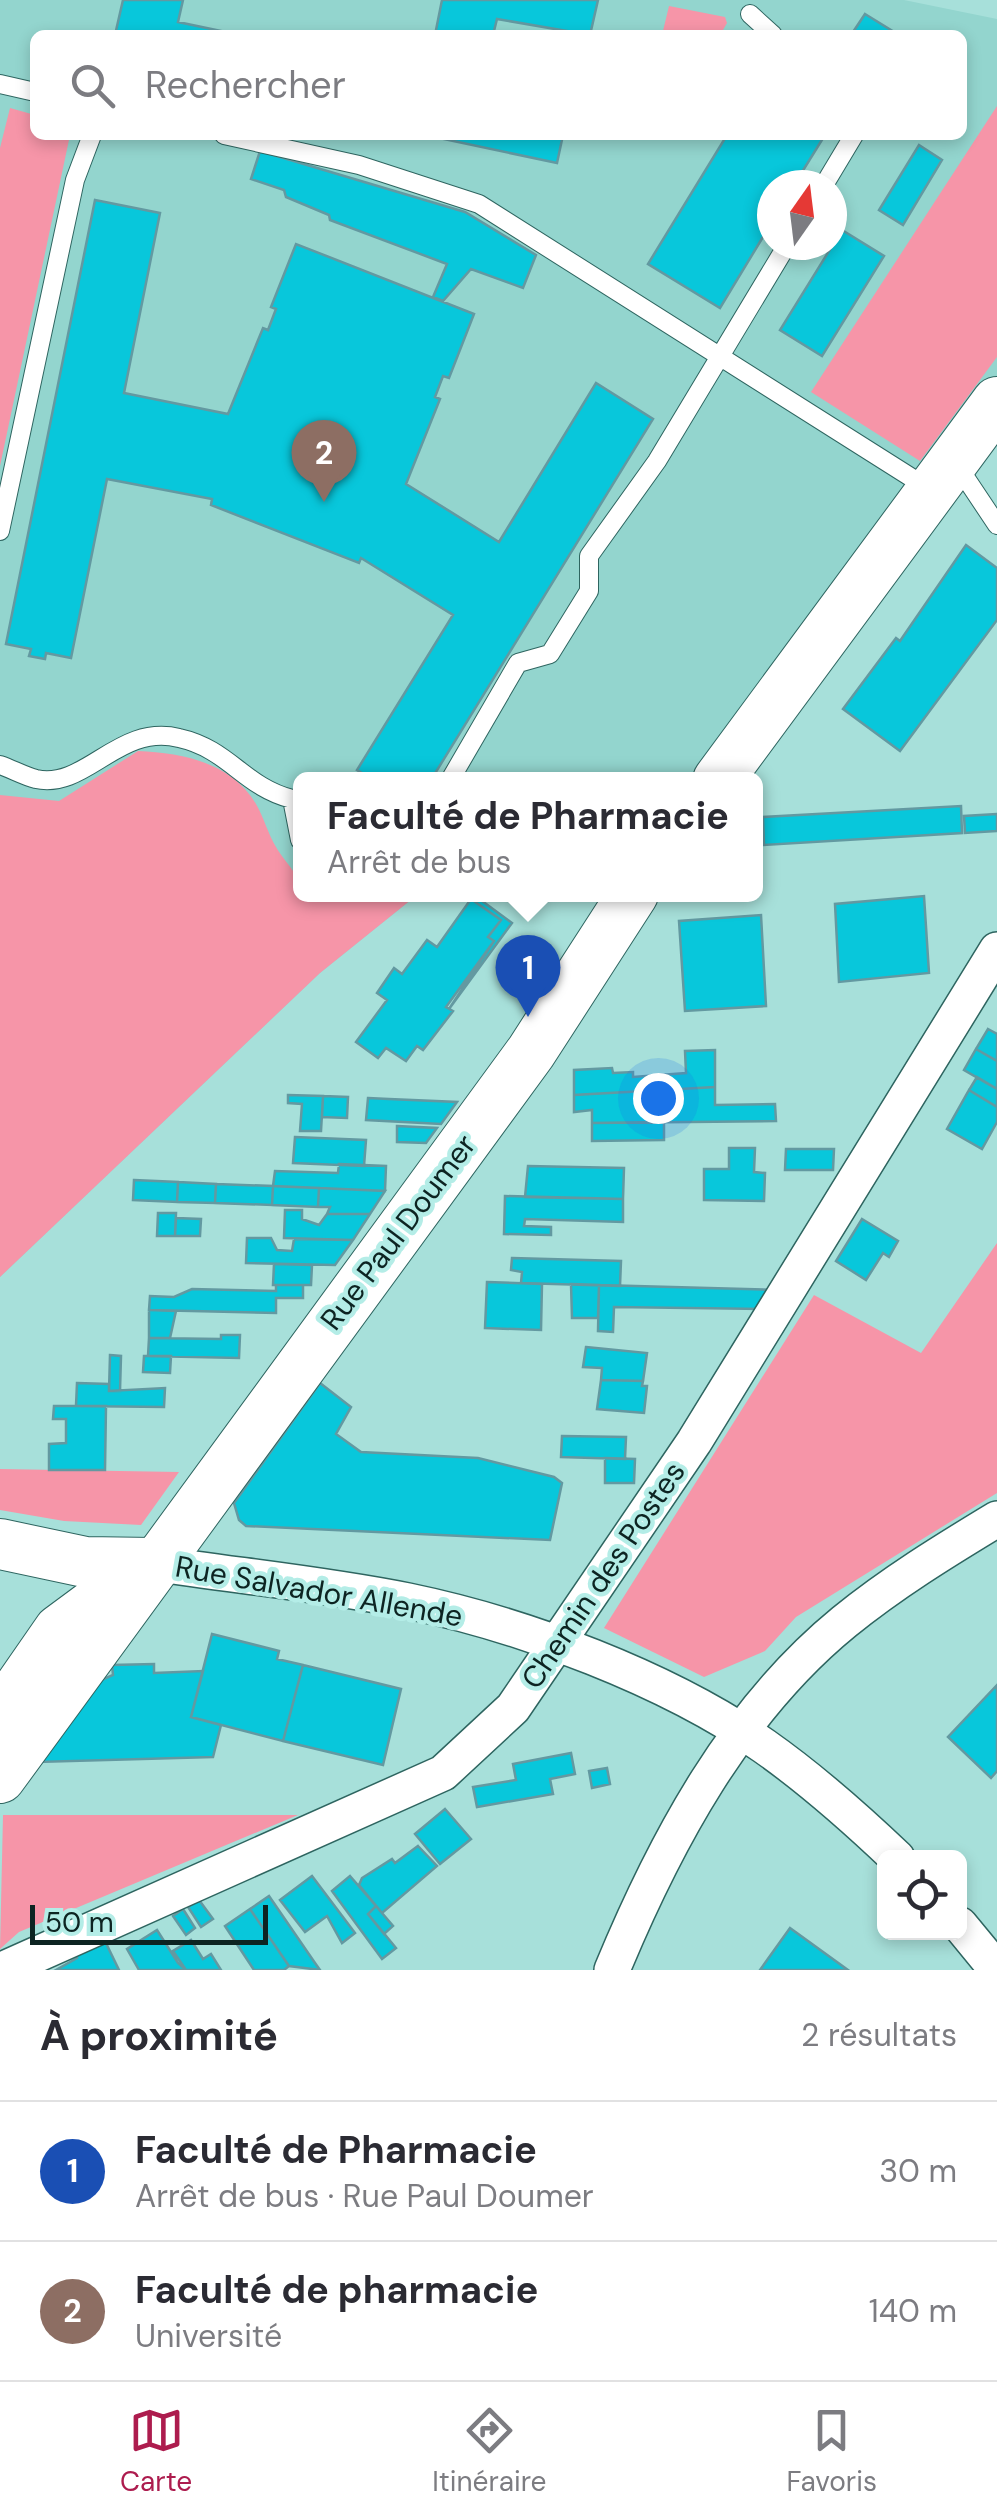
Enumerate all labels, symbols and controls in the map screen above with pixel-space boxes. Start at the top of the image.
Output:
search box [30,30,967,140]
icon: search [65,58,120,113]
text: Rechercher [145,60,346,110]
north arrow [757,170,847,260]
pin: 2 [292,420,356,502]
popup [293,772,763,902]
text: Faculté de Pharmacie [327,791,729,841]
text: Arrêt de bus [327,841,511,883]
pin: 1 [496,934,560,1017]
your location [633,1073,684,1124]
street label: Rue Paul Doumer [312,1126,484,1338]
street label: Chemin des Postes [512,1454,694,1696]
street label: Rue Salvador Allende [172,1547,466,1635]
map controls [877,1850,967,1940]
button: locate [877,1850,967,1940]
scale bar [30,1900,268,1944]
text: 50 m [45,1904,114,1941]
text: À proximité [40,2008,278,2063]
text: 2 résultats [801,2014,957,2056]
text: Faculté de Pharmacie [135,2125,537,2175]
text: 1 [67,2150,78,2192]
text: 30 m [879,2150,957,2192]
text: Arrêt de bus · Rue Paul Doumer [135,2175,594,2217]
text: Faculté de pharmacie [135,2265,538,2315]
text: 2 [63,2290,82,2332]
text: 140 m [869,2290,957,2332]
text: Université [135,2315,282,2357]
tab: Carte [120,2403,192,2500]
tab: Itinéraire [432,2403,546,2500]
tab: Favoris [786,2403,877,2500]

